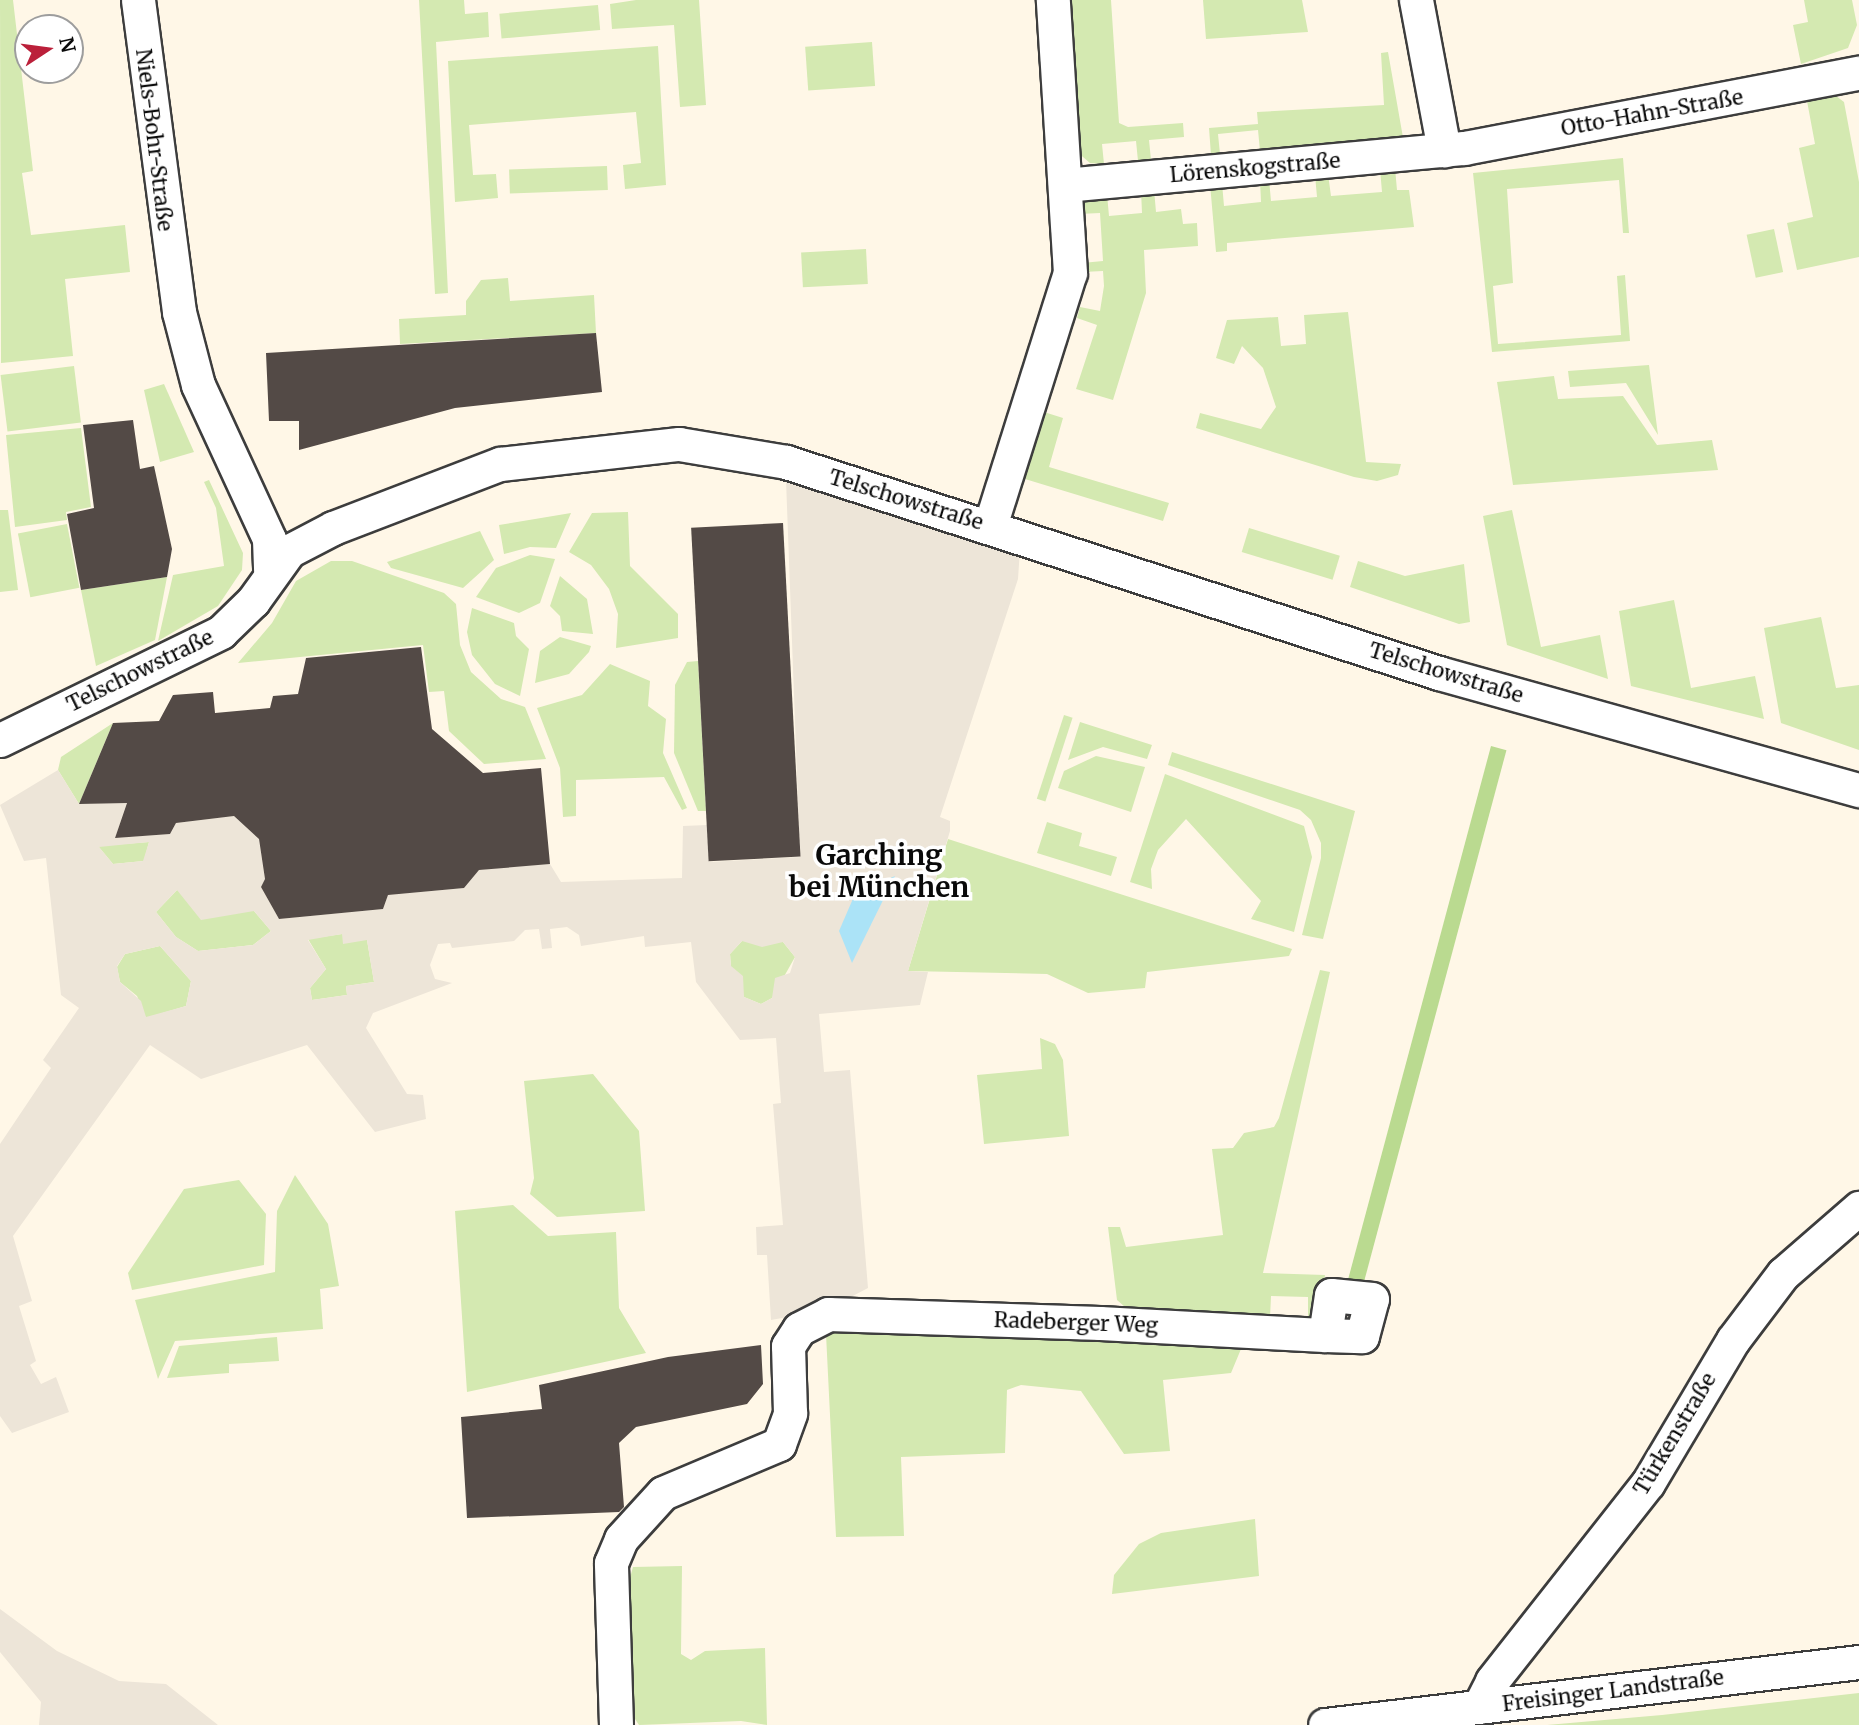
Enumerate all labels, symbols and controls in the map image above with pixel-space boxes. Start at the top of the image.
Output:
north arrow [14,14,84,84]
text: N [54,35,81,55]
street label: Niels-Bohr-Straße [130,47,178,233]
street label: Otto-Hahn-Straße [1559,85,1745,141]
street label: Lörenskogstraße [1169,148,1341,188]
street label: Telschowstraße [826,465,986,535]
street label: Telschowstraße [63,625,217,717]
street label: Telschowstraße [1366,638,1526,708]
district label: Garching bei München [789,838,969,904]
street label: Radeberger Weg [993,1308,1159,1338]
street label: Türkenstraße [1629,1368,1721,1500]
street label: Freisinger Landstraße [1501,1665,1725,1717]

